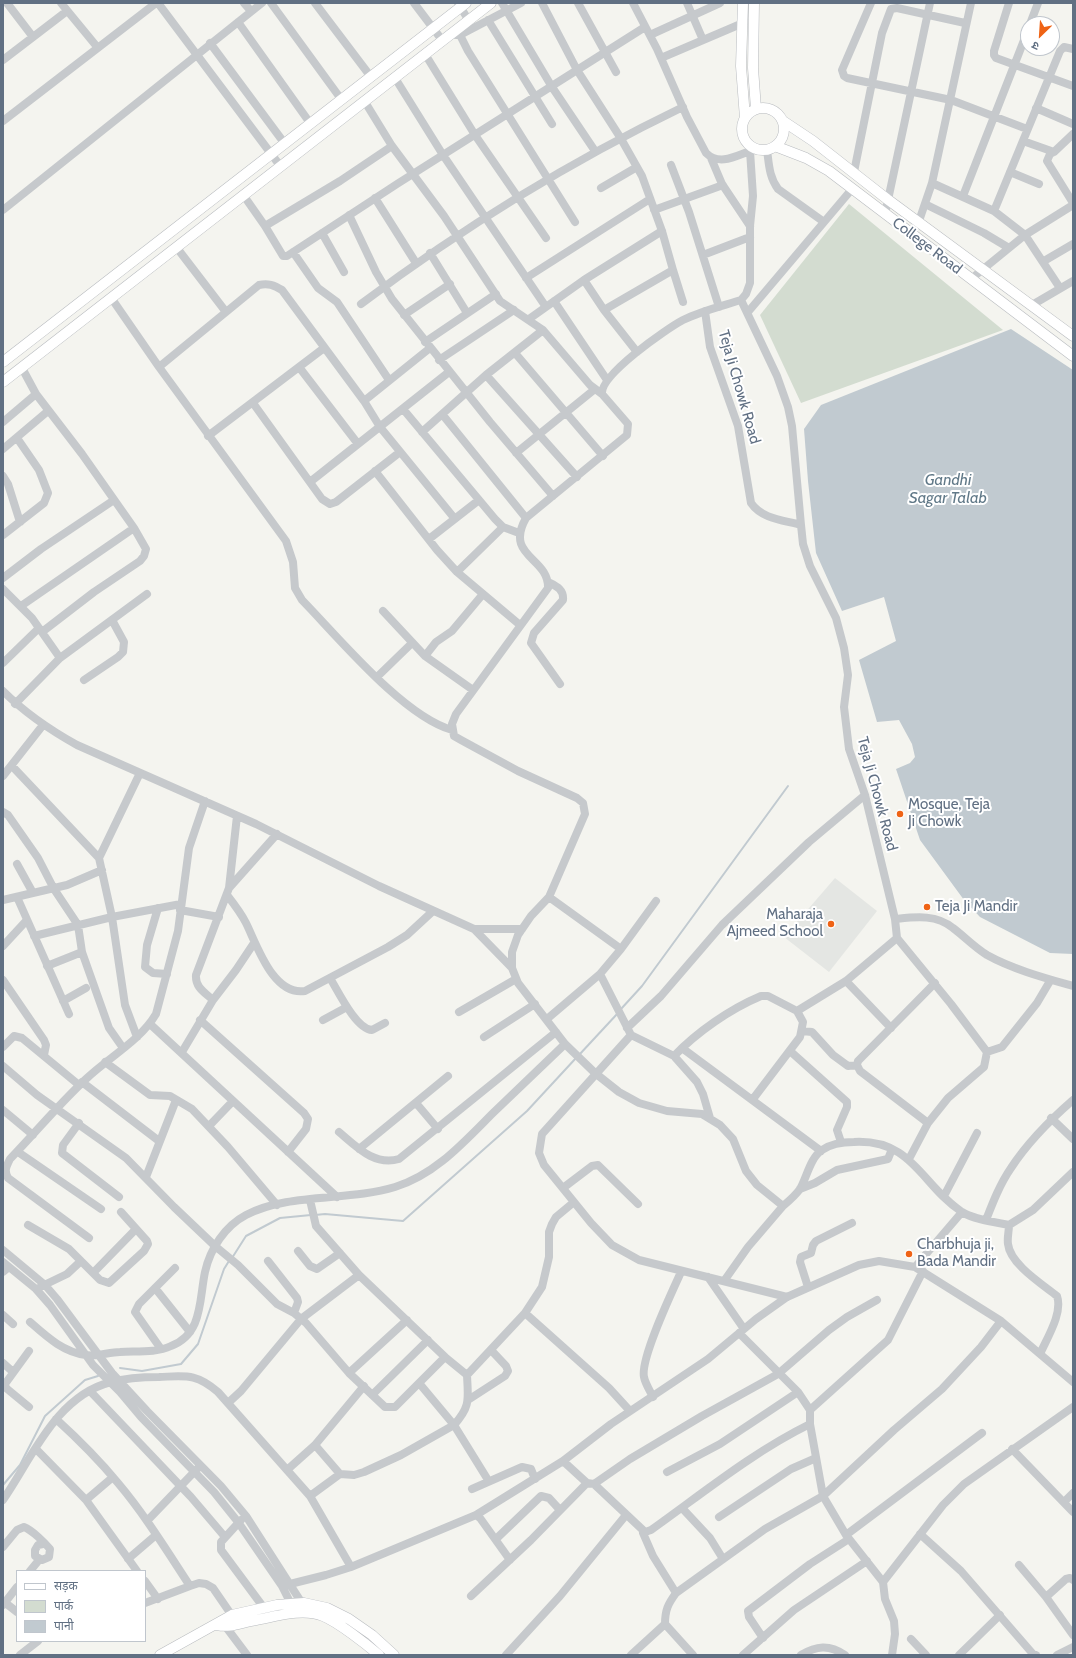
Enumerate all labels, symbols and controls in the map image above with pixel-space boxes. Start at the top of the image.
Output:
north arrow [1020,16,1060,56]
text: उ [1029,38,1041,54]
street label: College Road [888,214,966,278]
street label: Teja Ji Chowk Road [714,328,764,446]
water label: Gandhi Sagar Talab [909,470,987,508]
street label: Teja Ji Chowk Road [853,735,901,853]
place label: Mosque, Teja Ji Chowk [908,796,990,831]
marker: Mosque, Teja Ji Chowk [895,809,905,819]
place label: Teja Ji Mandir [935,898,1017,916]
marker: Teja Ji Mandir [922,902,932,912]
place label: Maharaja Ajmeed School [727,906,823,941]
marker: Maharaja Ajmeed School [826,919,836,929]
place label: Charbhuja ji, Bada Mandir [917,1236,996,1271]
marker: Charbhuja ji, Bada Mandir [904,1249,914,1259]
legend [16,1570,146,1642]
text: सड़क [54,1578,78,1593]
text: पार्क [54,1598,73,1613]
text: पानी [54,1618,74,1633]

